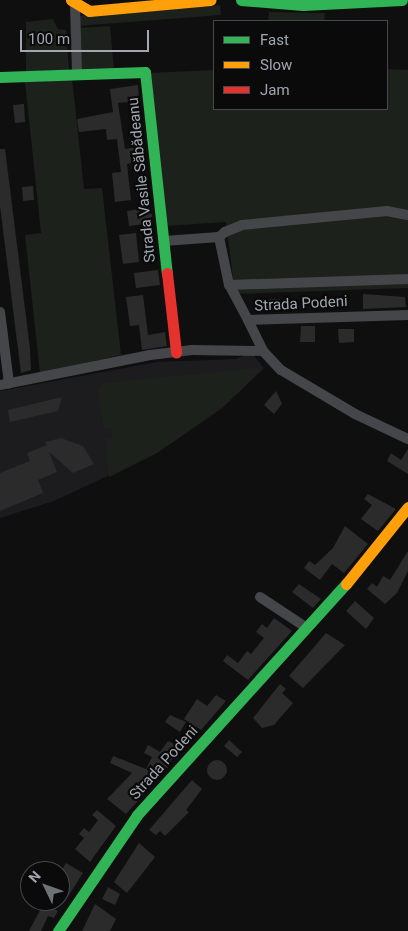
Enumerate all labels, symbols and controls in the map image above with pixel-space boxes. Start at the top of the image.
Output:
scale bar [22,20,151,52]
legend [213,20,388,110]
text: 100 m [28,30,70,48]
text: Fast [260,31,289,49]
text: Slow [260,56,292,74]
text: Jam [260,81,290,99]
street label: Strada Vasile Săbădeanu [124,97,160,263]
street label: Strada Podeni [254,293,348,315]
street label: Strada Podeni [126,722,202,804]
north arrow [20,861,70,911]
text: N [25,868,44,886]

